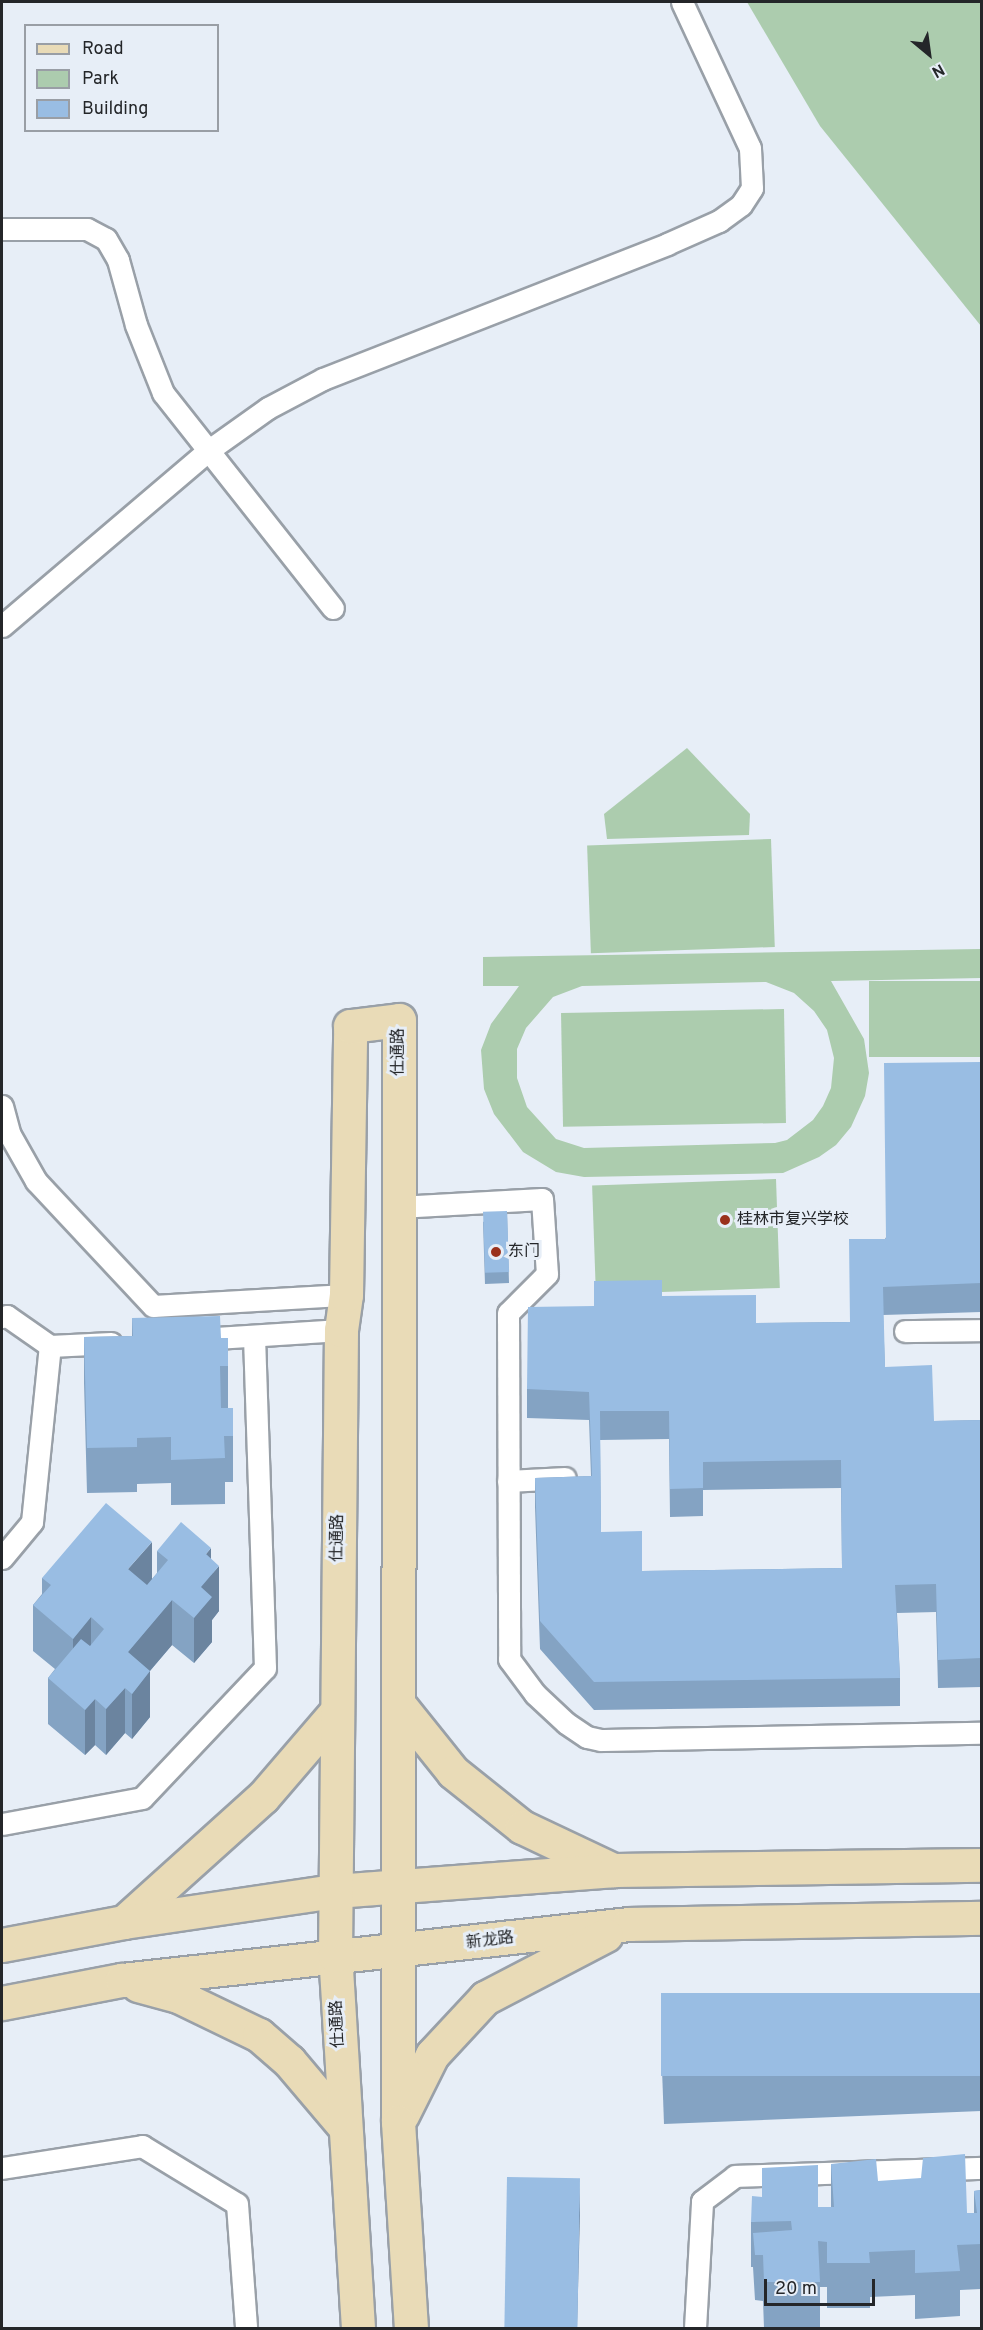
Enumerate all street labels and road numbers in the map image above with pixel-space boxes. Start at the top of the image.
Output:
street label: 仕通路 [389,1028,409,1076]
street label: 仕通路 [328,1514,348,1562]
street label: 新龙路 [465,1929,515,1953]
street label: 仕通路 [327,2000,349,2048]

